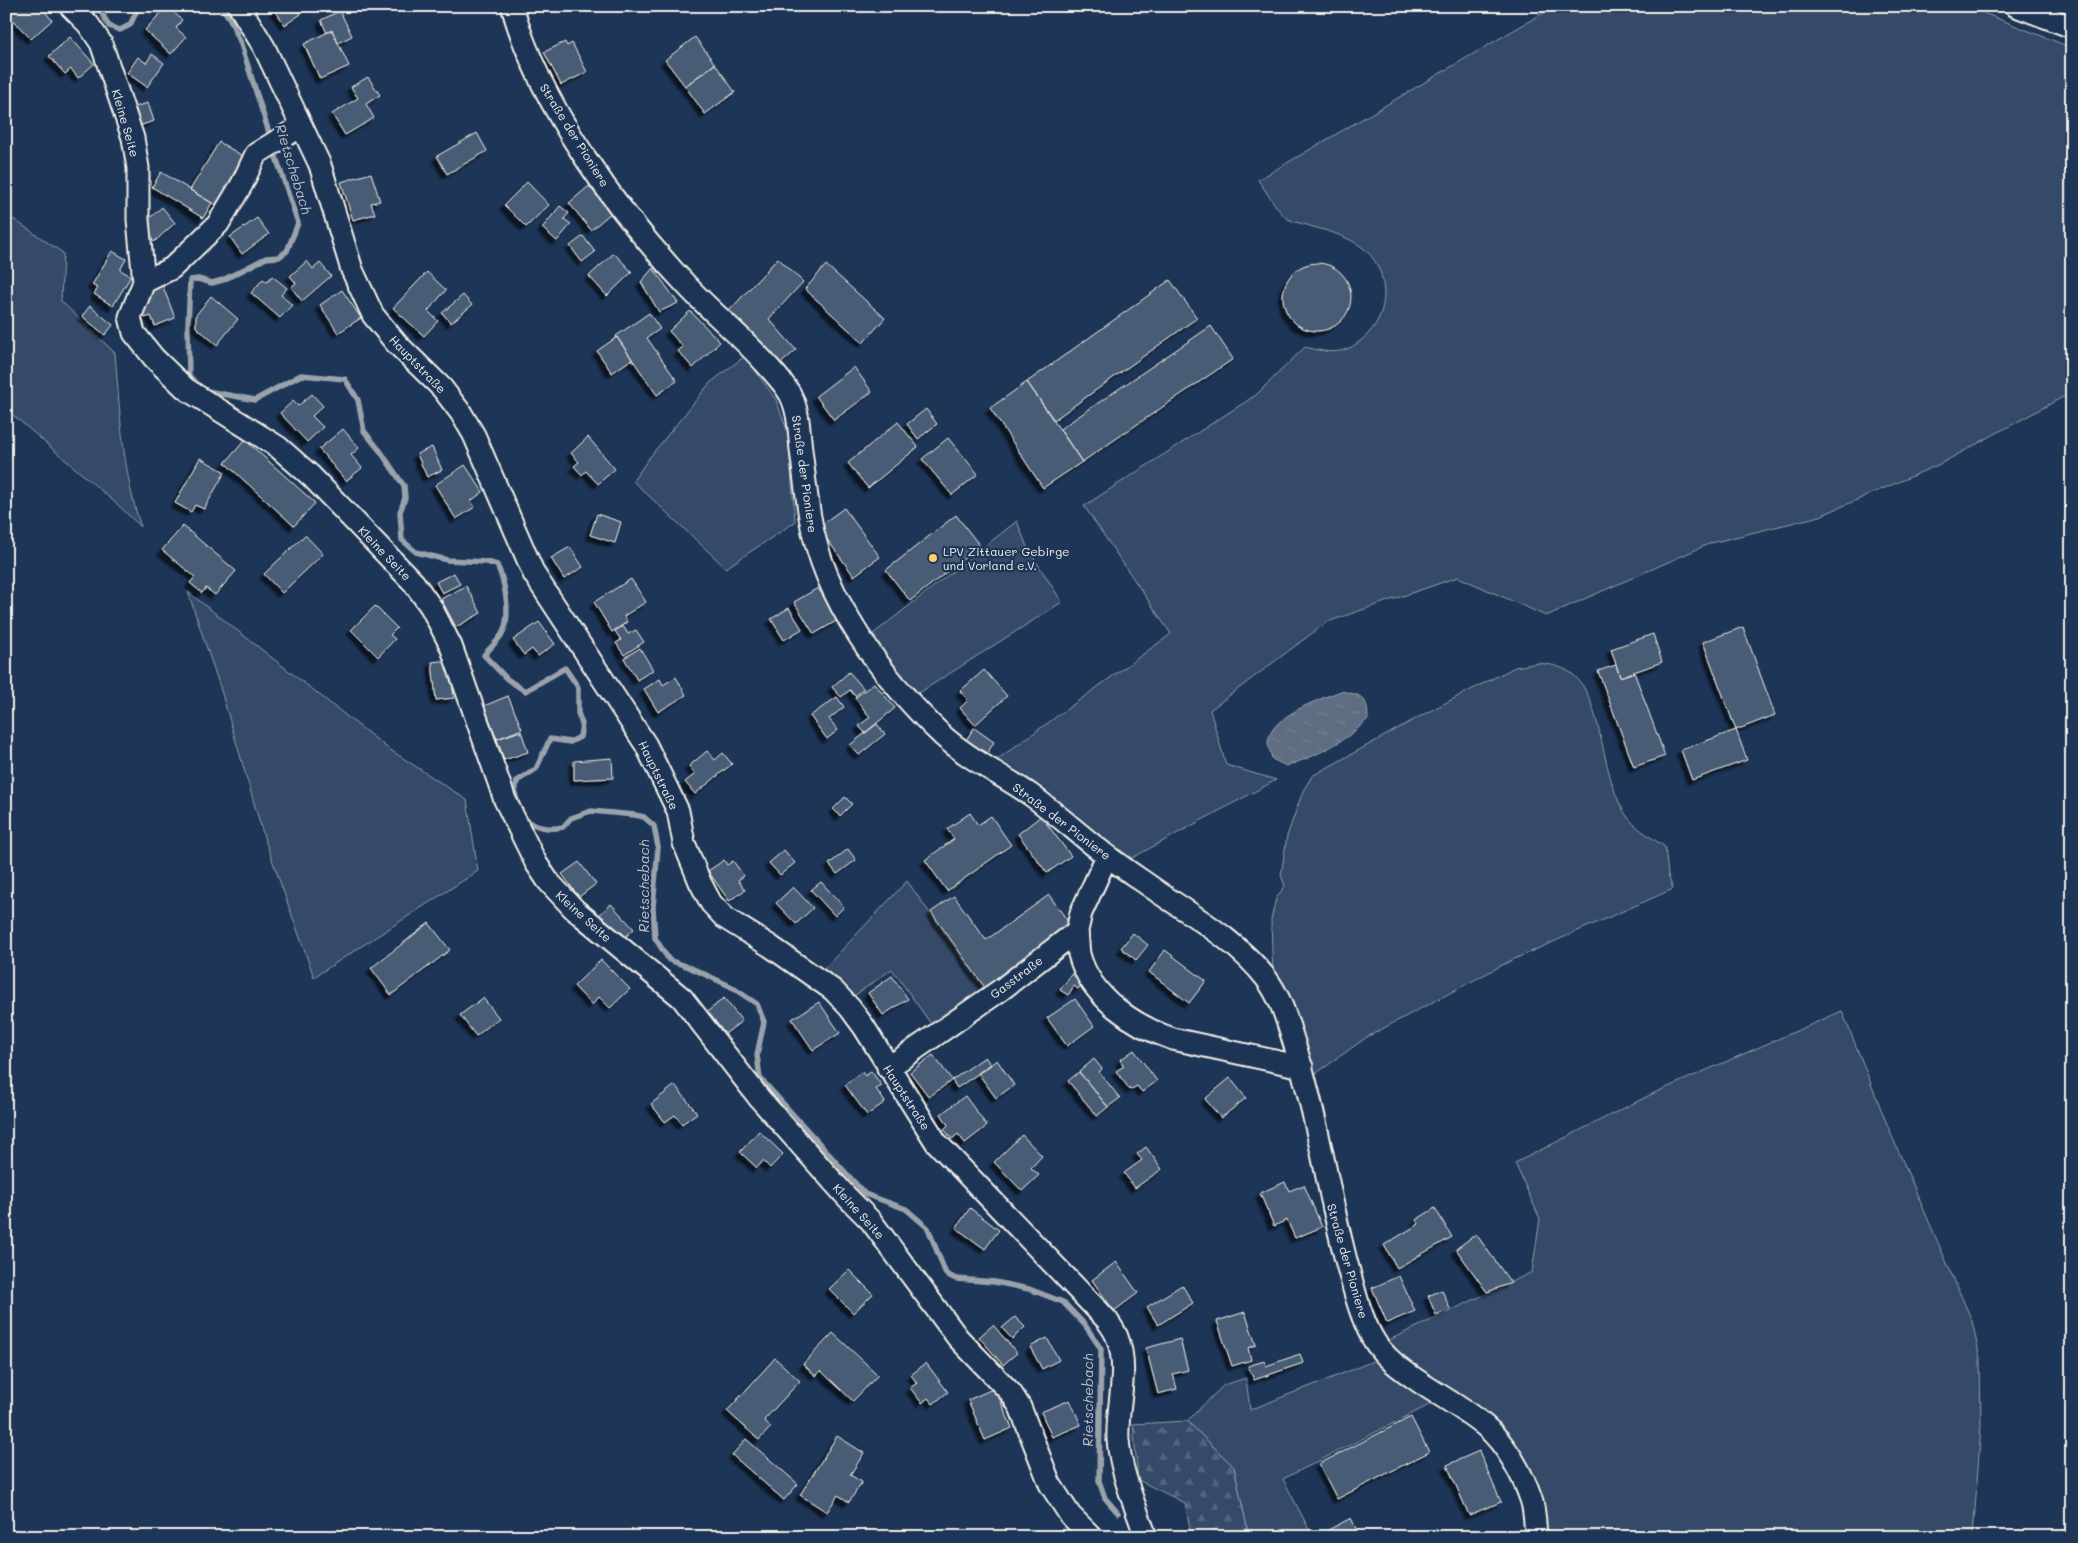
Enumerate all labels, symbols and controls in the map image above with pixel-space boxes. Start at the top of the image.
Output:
street label: Straße der Pioniere [537,80,613,190]
street label: Kleine Seite [109,87,143,159]
water label: Rietschebach [271,122,317,217]
street label: Hauptstraße [386,331,450,397]
street label: Straße der Pioniere [789,414,821,534]
street label: Kleine Seite [355,522,415,584]
place label: LPV Zittauer Gebirge und Vorland e.V. [943,543,1070,573]
marker: LPV Zittauer Gebirge und Vorland e.V. [927,552,939,564]
street label: Hauptstraße [635,738,683,812]
street label: Straße der Pioniere [1010,779,1114,863]
water label: Rietschebach [634,839,653,933]
street label: Kleine Seite [553,887,615,945]
street label: Gasstraße [986,952,1046,1002]
street label: Hauptstraße [880,1061,934,1133]
street label: Kleine Seite [830,1180,888,1242]
street label: Straße der Pioniere [1324,1202,1372,1320]
water label: Rietschebach [1078,1353,1097,1447]

